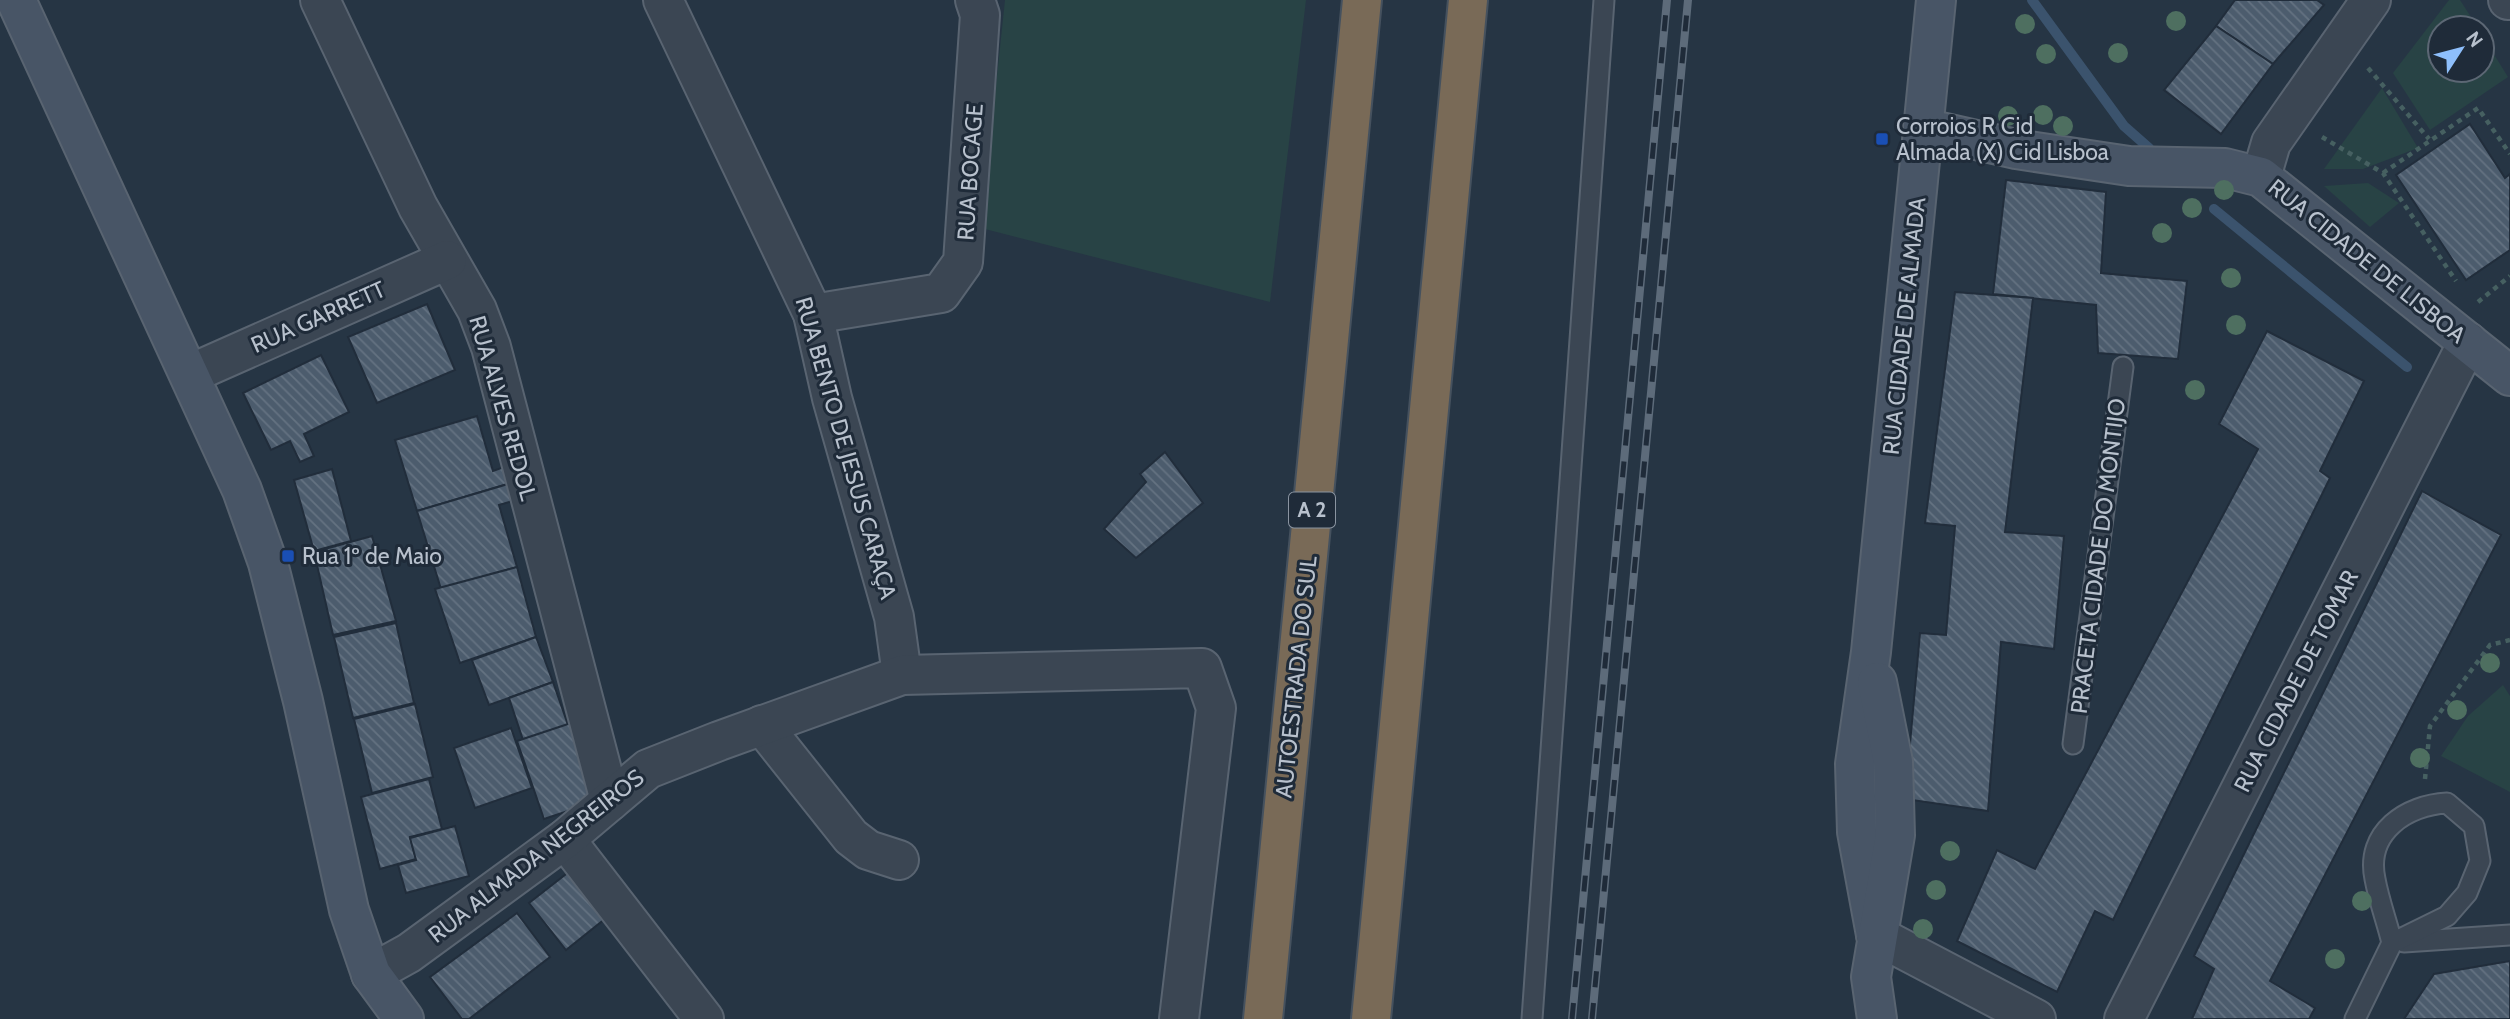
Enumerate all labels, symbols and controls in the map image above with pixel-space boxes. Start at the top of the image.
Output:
north arrow [2426,14,2496,84]
text: N [2461,27,2488,51]
street label: RUA BOCAGE [951,103,989,241]
place label: Corroios R Cid Almada (X) Cid Lisboa [1896,112,2109,166]
marker: Corroios R Cid Almada (X) Cid Lisboa [1874,131,1890,147]
street label: RUA CIDADE DE LISBOA [2263,173,2471,349]
street label: RUA CIDADE DE ALMADA [1877,196,1931,456]
street label: RUA GARRETT [246,275,390,359]
street label: RUA BENTO DE JESUS CARAÇA [789,294,903,602]
street label: RUA ALVES REDOL [463,312,543,504]
street label: PRACETA CIDADE DO MONTIJO [2065,397,2131,715]
road number: A 2 [1289,492,1335,528]
place label: Rua 1º de Maio [302,542,442,570]
marker: Rua 1º de Maio [280,548,296,564]
street label: AUTOESTRADA DO SUL [1269,554,1323,799]
street label: RUA CIDADE DE TOMAR [2228,565,2364,797]
street label: RUA ALMADA NEGREIROS [423,763,649,949]

